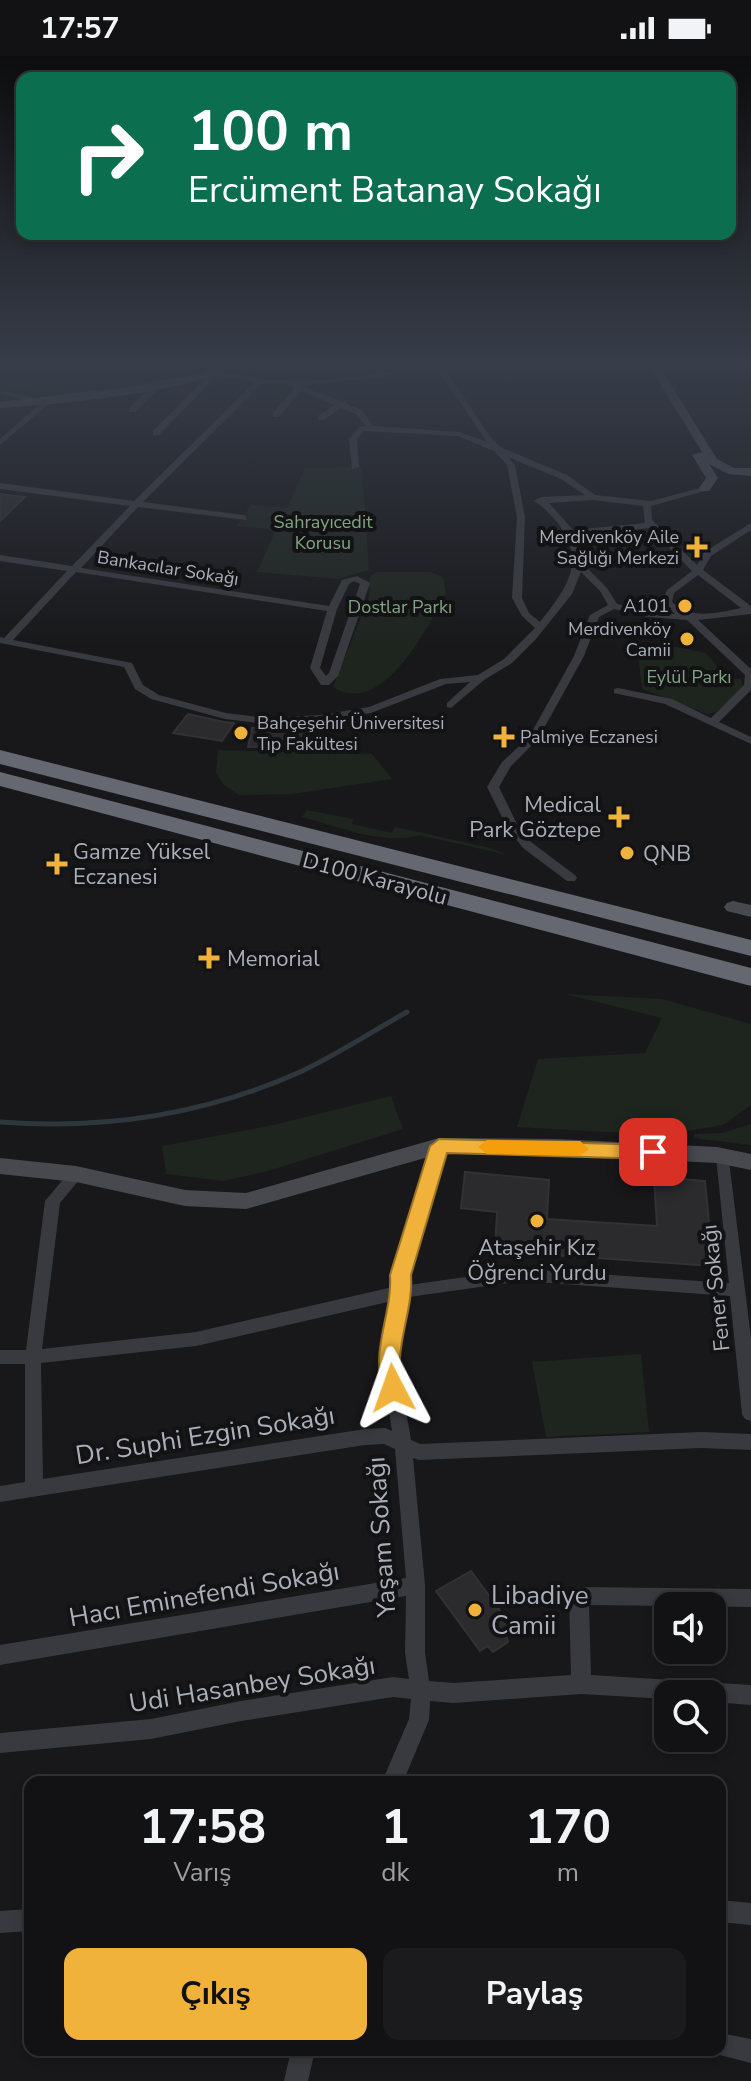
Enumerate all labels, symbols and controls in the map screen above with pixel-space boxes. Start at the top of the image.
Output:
text: 17:57 [40,8,119,49]
text: 100 m [188,93,353,170]
icon: right [56,104,160,208]
text: Ercüment Batanay Sokağı [188,166,601,215]
park label: Sahrayıcedit Korusu [274,510,373,555]
place label: Merdivenköy Aile Sağlığı Merkezi [539,525,679,570]
marker: Merdivenköy Aile Sağlığı Merkezi [686,536,708,558]
street label: Bankacılar Sokağı [95,545,241,591]
place label: A101 [623,594,669,618]
park label: Dostlar Parkı [348,595,452,619]
marker: A101 [676,597,694,615]
place label: Merdivenköy Camii [568,617,672,662]
marker: Merdivenköy Camii [678,630,696,648]
park label: Eylül Parkı [646,665,732,689]
place label: Bahçeşehir Üniversitesi Tıp Fakültesi [257,711,444,756]
marker: Bahçeşehir Üniversitesi Tıp Fakültesi [232,724,250,742]
place label: Palmiye Eczanesi [520,725,658,749]
marker: Palmiye Eczanesi [495,728,513,746]
place label: Medical Park Göztepe [469,790,601,845]
marker: Medical Park Göztepe [608,806,630,828]
place label: Gamze Yüksel Eczanesi [73,837,211,892]
place label: QNB [643,839,691,869]
marker: QNB [618,844,636,862]
street label: D100 Karayolu [299,845,450,913]
marker: Gamze Yüksel Eczanesi [48,855,66,873]
place label: Memorial [227,944,320,974]
marker: Memorial [198,947,220,969]
pin [619,1118,687,1186]
icon: arrive [631,1130,675,1174]
marker: Ataşehir Kız Öğrenci Yurdu [528,1212,546,1230]
street label: Fener Sokağı [694,1223,738,1353]
place label: Ataşehir Kız Öğrenci Yurdu [467,1233,607,1288]
position arrow [351,1346,435,1430]
street label: Dr. Suphi Ezgin Sokağı [73,1398,337,1473]
street label: Yaşam Sokağı [358,1455,405,1619]
street label: Hacı Eminefendi Sokağı [66,1553,342,1635]
place label: Libadiye Camii [491,1578,588,1643]
map controls [654,1592,726,1752]
button: sound [654,1592,726,1664]
marker: Libadiye Camii [466,1601,484,1619]
street label: Udi Hasanbey Sokağı [126,1648,378,1721]
button: search [654,1680,726,1752]
text: 17:58 [139,1794,266,1860]
text: 1 [381,1794,410,1860]
text: 170 [525,1794,611,1860]
text: Varış [173,1855,231,1890]
text: dk [381,1855,409,1890]
text: m [557,1855,579,1890]
button: Çıkış [64,1948,367,2040]
button: Paylaş [383,1948,686,2040]

